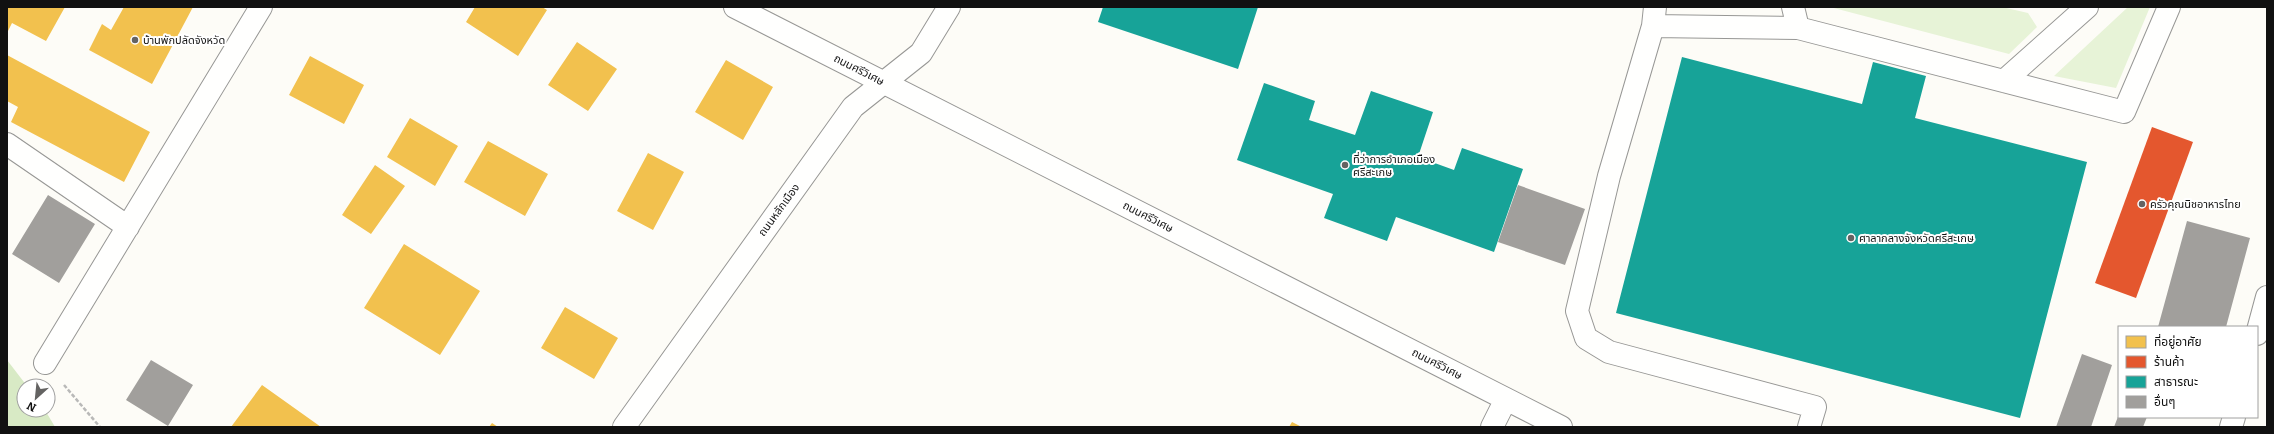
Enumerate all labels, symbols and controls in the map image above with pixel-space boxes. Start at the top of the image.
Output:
place label: บ้านพักปลัดจังหวัด [143,34,225,47]
marker: บ้านพักปลัดจังหวัด [130,35,140,45]
street label: ถนนศรีวิเศษ [832,52,886,88]
place label: ที่ว่าการอำเภอเมือง ศรีสะเกษ [1353,151,1435,179]
marker: ที่ว่าการอำเภอเมือง ศรีสะเกษ [1340,160,1350,170]
street label: ถนนหลักเมือง [756,181,802,239]
place label: ครัวคุณนิชอาหารไทย [2150,198,2241,211]
street label: ถนนศรีวิเศษ [1121,199,1175,235]
marker: ครัวคุณนิชอาหารไทย [2137,199,2147,209]
place label: ศาลากลางจังหวัดศรีสะเกษ [1859,232,1974,245]
marker: ศาลากลางจังหวัดศรีสะเกษ [1846,233,1856,243]
legend [2118,326,2258,418]
text: ที่อยู่อาศัย [2154,333,2202,349]
street label: ถนนศรีวิเศษ [1410,346,1464,382]
text: ร้านค้า [2154,355,2184,369]
text: สาธารณะ [2154,375,2198,389]
north arrow [16,378,56,418]
text: อื่นๆ [2154,393,2175,409]
text: N [25,399,38,414]

